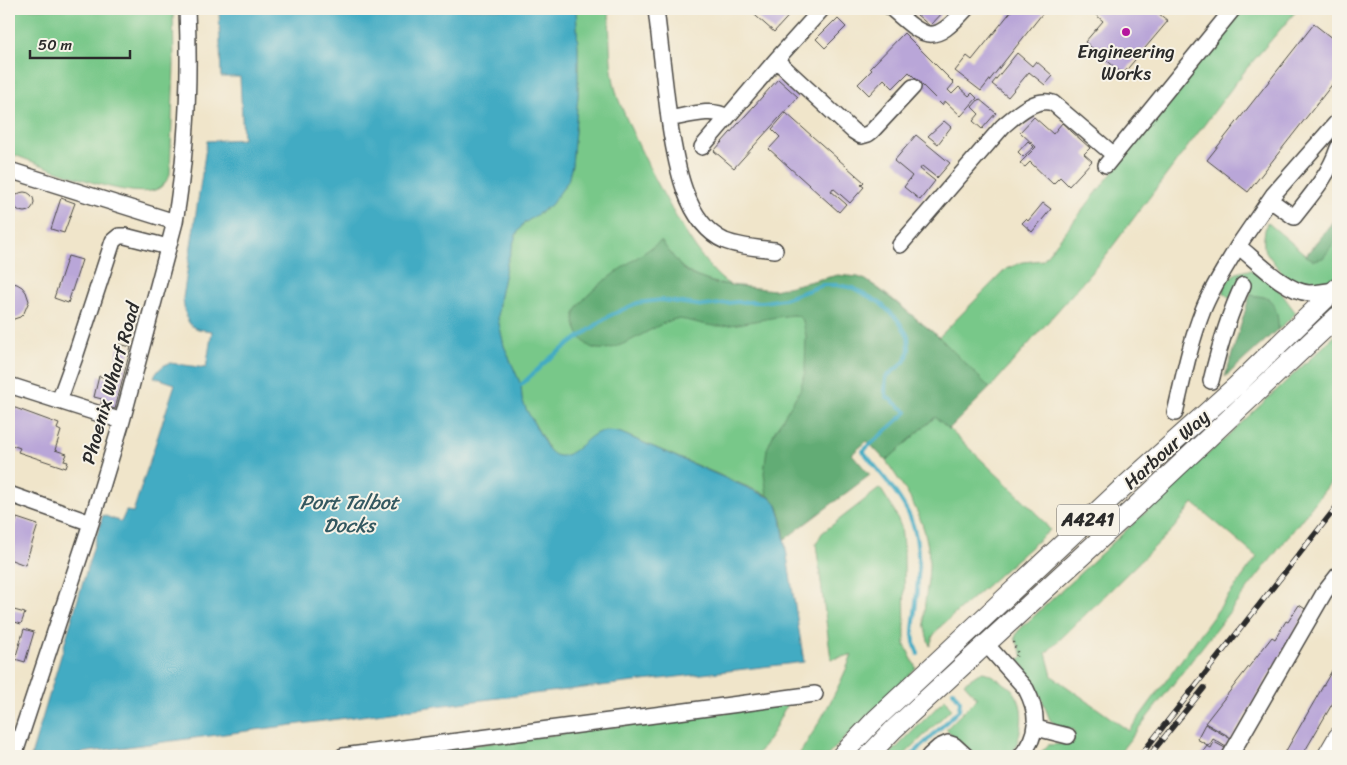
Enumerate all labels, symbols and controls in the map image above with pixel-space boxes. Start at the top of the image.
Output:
marker: Engineering Works [1120,26,1132,38]
scale bar [30,28,130,60]
text: 50 m [38,32,73,58]
place label: Engineering Works [1077,35,1175,90]
street label: Phoenix Wharf Road [72,296,150,468]
street label: Harbour Way [1115,401,1217,498]
water label: Port Talbot Docks [300,485,401,543]
road number: A4241 [1057,504,1119,536]

